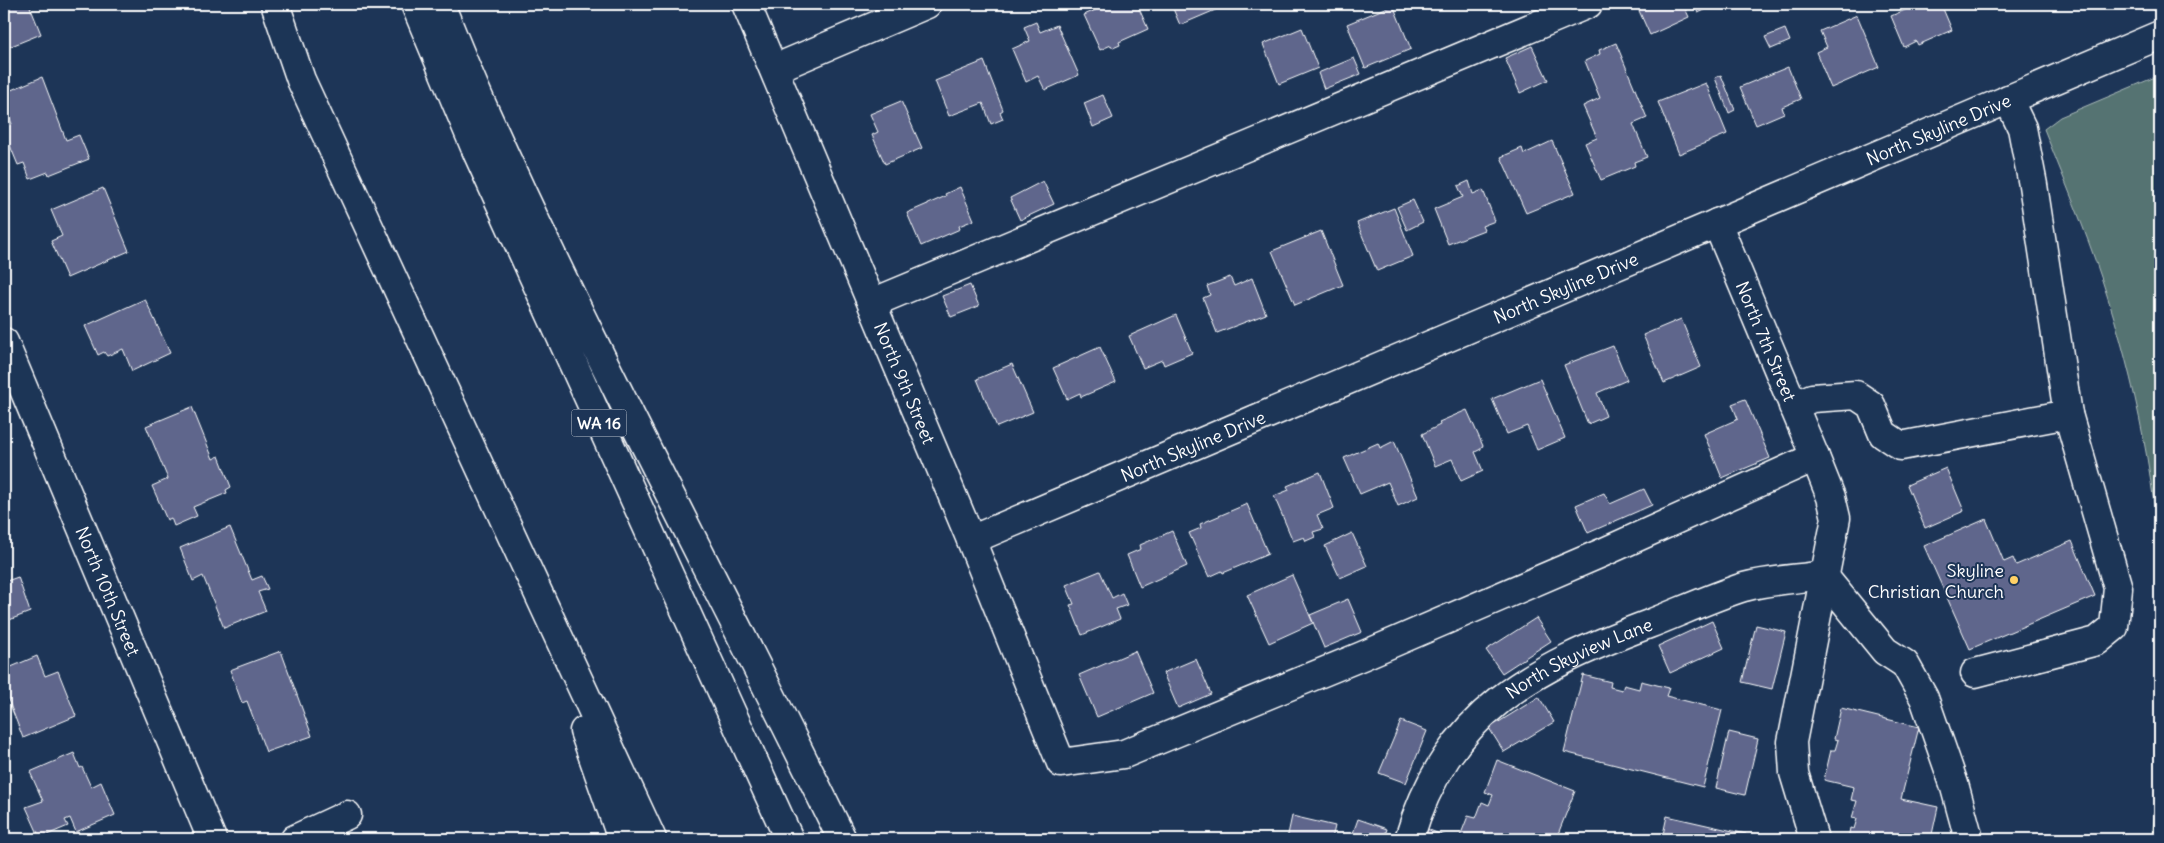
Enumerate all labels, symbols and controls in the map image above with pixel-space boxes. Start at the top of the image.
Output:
street label: North Skyline Drive [1862,88,2014,170]
street label: North Skyline Drive [1490,247,1641,328]
street label: North 7th Street [1731,277,1802,405]
street label: North 9th Street [869,319,941,447]
street label: North Skyline Drive [1117,405,1269,487]
road number: WA 16 [572,409,626,436]
street label: North 10th Street [71,523,146,659]
place label: Skyline Christian Church [1868,559,2004,603]
marker: Skyline Christian Church [2008,574,2020,586]
street label: North Skyview Lane [1501,612,1655,703]

